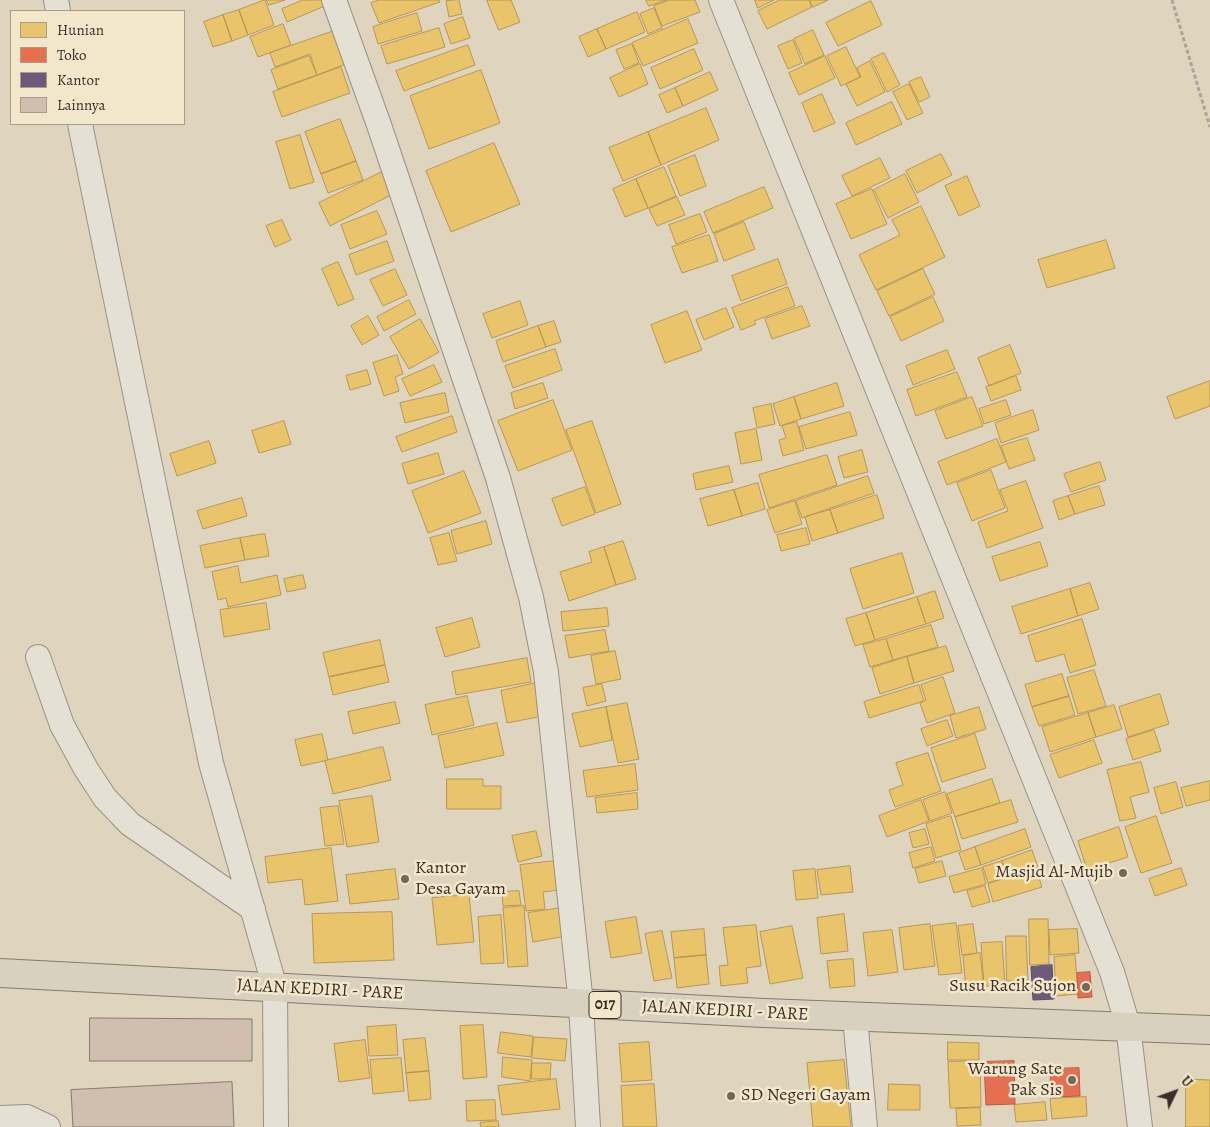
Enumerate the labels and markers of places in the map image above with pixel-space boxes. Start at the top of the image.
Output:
place label: Kantor Desa Gayam [415,858,506,901]
place label: Masjid Al-Mujib [995,862,1113,884]
marker: Masjid Al-Mujib [1117,867,1129,879]
marker: Kantor Desa Gayam [399,873,411,885]
place label: Susu Racik Sujon [949,976,1076,998]
marker: Susu Racik Sujon [1080,981,1092,993]
place label: Warung Sate Pak Sis [968,1059,1062,1102]
marker: Warung Sate Pak Sis [1066,1074,1078,1086]
place label: SD Negeri Gayam [741,1085,871,1107]
marker: SD Negeri Gayam [725,1090,737,1102]

